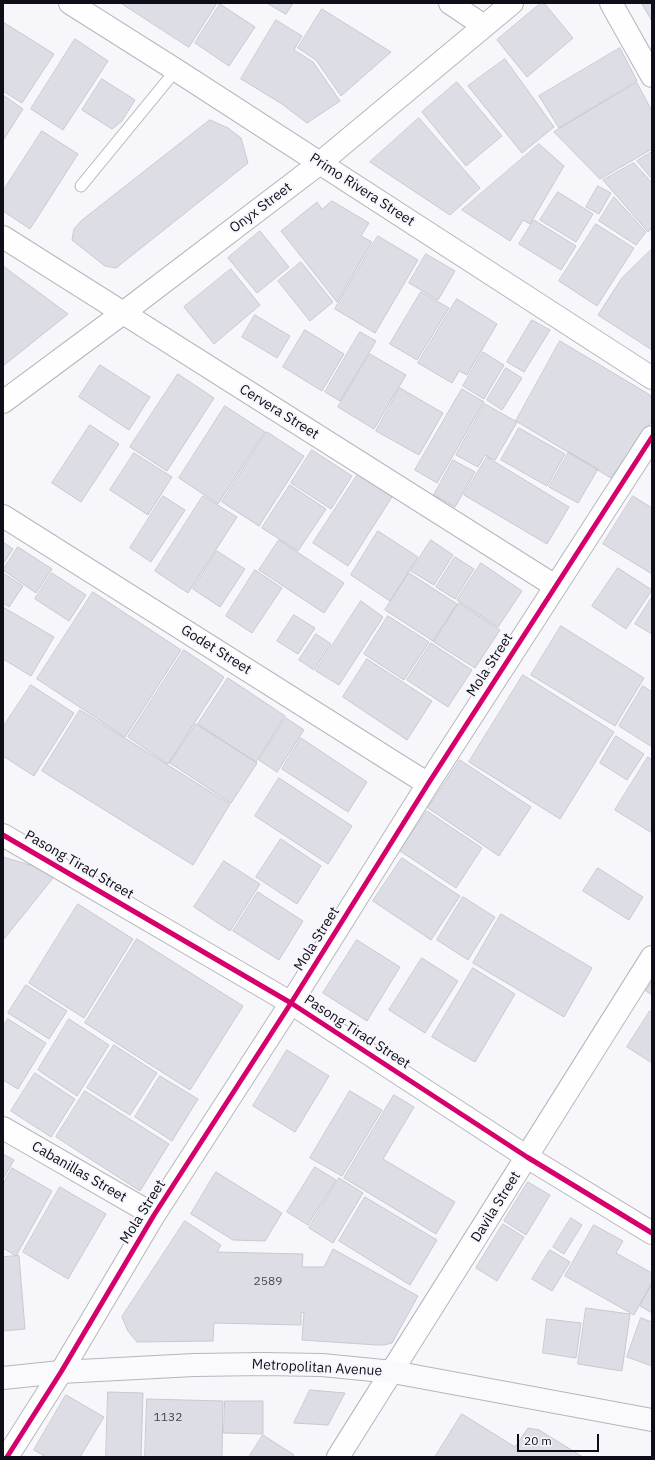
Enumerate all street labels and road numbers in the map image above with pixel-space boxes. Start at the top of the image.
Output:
street label: Primo Rivera Street [306,150,418,230]
street label: Onyx Street [227,179,295,237]
street label: Cervera Street [236,381,322,443]
street label: Godet Street [178,622,254,678]
street label: Mola Street [463,630,517,700]
street label: Pasong Tirad Street [22,827,136,903]
street label: Mola Street [291,904,343,974]
street label: Pasong Tirad Street [301,991,413,1073]
street label: Cabanillas Street [29,1138,129,1206]
street label: Davila Street [468,1169,524,1245]
street label: Mola Street [117,1177,169,1247]
street label: Metropolitan Avenue [251,1356,383,1380]

